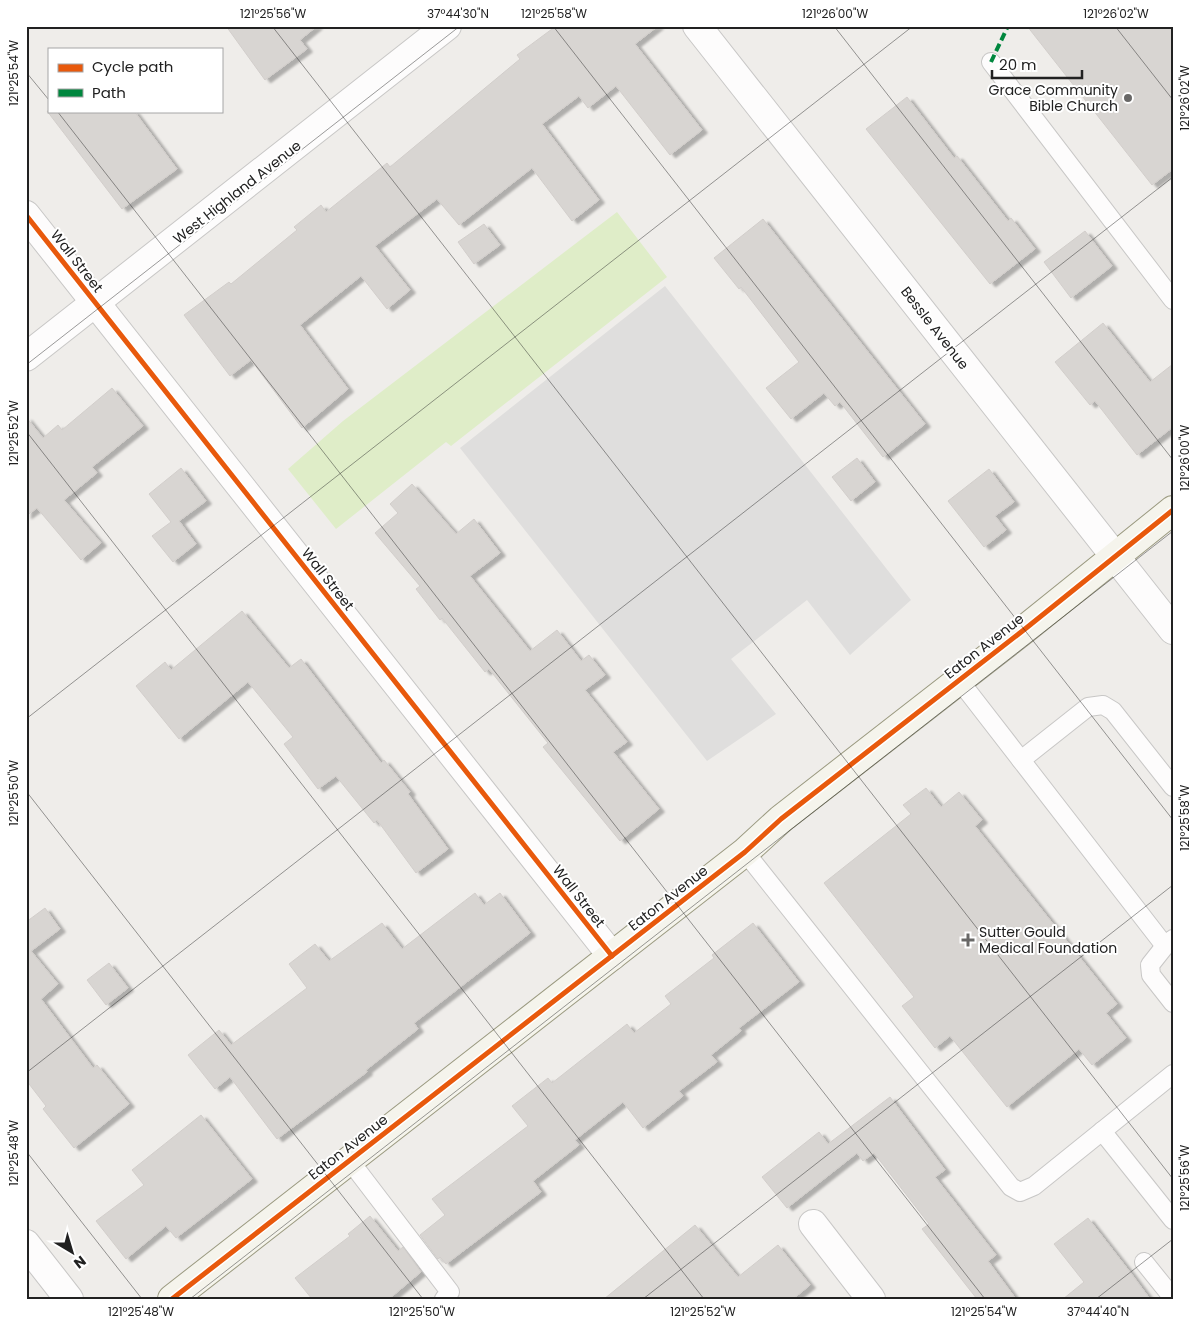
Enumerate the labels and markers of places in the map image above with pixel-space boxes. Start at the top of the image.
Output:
place label: Grace Community Bible Church [989,80,1118,116]
marker: Grace Community Bible Church [1122,92,1134,104]
place label: Sutter Gould Medical Foundation [979,922,1117,958]
marker: Sutter Gould Medical Foundation [961,933,975,947]

